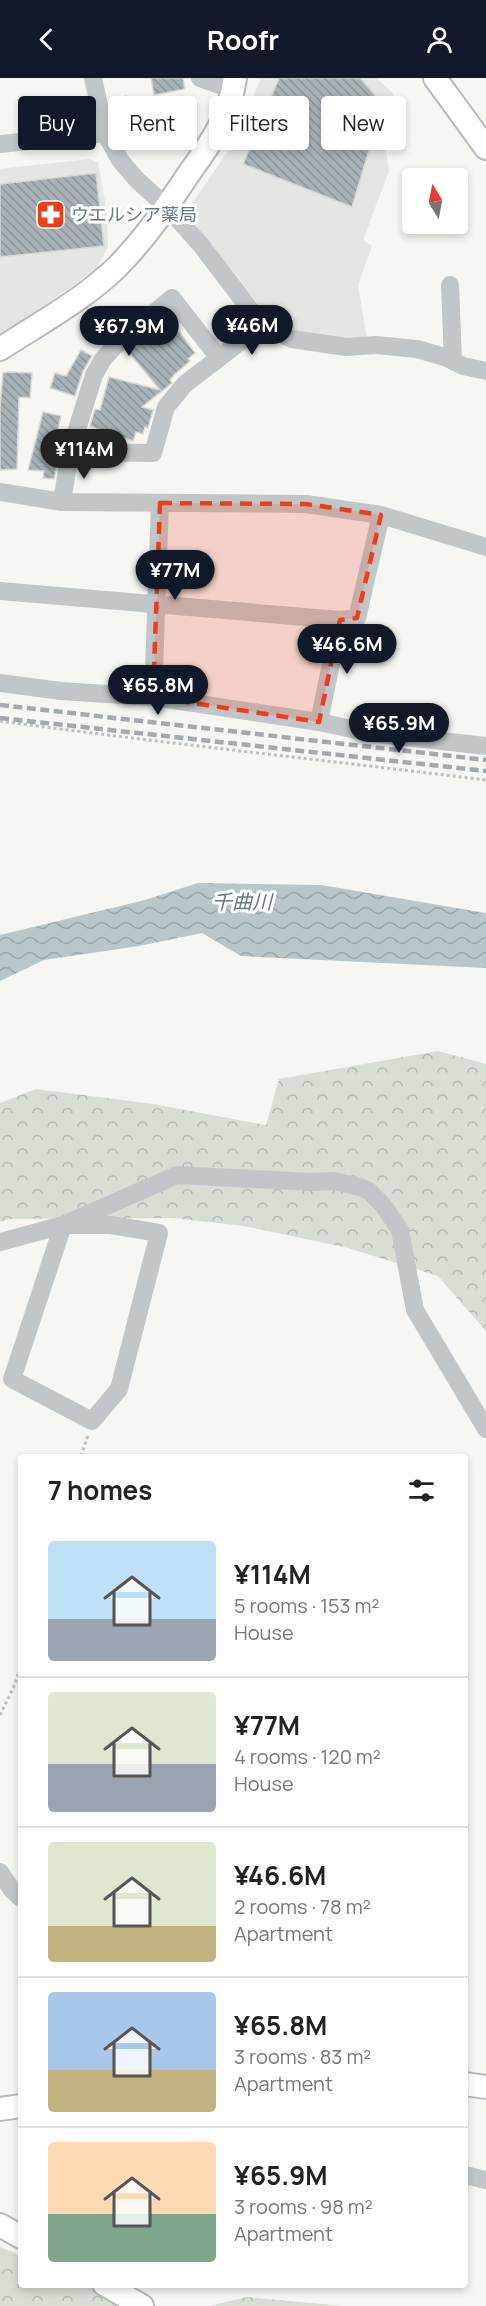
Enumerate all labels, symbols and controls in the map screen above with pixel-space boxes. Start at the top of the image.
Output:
text: Roofr [207,21,279,58]
icon: back [30,23,63,56]
icon: person [423,23,456,56]
chip: Buy [18,96,96,150]
chip: Rent [108,96,197,150]
chip: Filters [209,96,309,150]
chip: New [321,96,406,150]
north arrow [402,168,468,234]
map controls [402,168,468,234]
pharmacy icon: ウエルシア薬局 [34,199,66,231]
place label: ウエルシア薬局 [71,202,197,226]
pin: ¥46M [216,305,288,356]
pin: ¥67.9M [80,306,178,357]
text: ¥46M [226,311,278,338]
text: ¥67.9M [94,312,164,339]
pin: ¥114M [42,429,126,480]
text: ¥114M [54,435,114,462]
pin: ¥77M [139,550,211,601]
text: ¥77M [150,556,200,583]
pin: ¥46.6M [298,624,396,675]
text: ¥46.6M [311,630,383,657]
pin: ¥65.8M [109,665,207,716]
text: ¥65.8M [122,671,194,698]
pin: ¥65.9M [350,703,448,754]
text: ¥65.9M [363,709,435,736]
water label: 千曲川 [212,888,274,915]
text: 7 homes [48,1472,152,1508]
icon: filters [405,1474,438,1507]
text: ¥114M [234,1556,311,1592]
icon: home [96,1565,168,1637]
text: 5 rooms · 153 m² [234,1592,380,1619]
text: House [234,1619,294,1646]
text: ¥77M [234,1707,300,1743]
icon: home [96,1716,168,1788]
text: 4 rooms · 120 m² [234,1743,381,1770]
text: House [234,1770,294,1797]
text: ¥46.6M [234,1857,326,1893]
icon: home [96,1866,168,1938]
text: 2 rooms · 78 m² [234,1893,371,1920]
text: Apartment [234,1920,333,1947]
text: ¥65.8M [234,2007,327,2043]
icon: home [96,2016,168,2088]
text: 3 rooms · 83 m² [234,2043,371,2070]
text: Apartment [234,2070,333,2097]
text: ¥65.9M [234,2157,328,2193]
icon: home [96,2166,168,2238]
text: 3 rooms · 98 m² [234,2193,373,2220]
text: Apartment [234,2220,333,2247]

